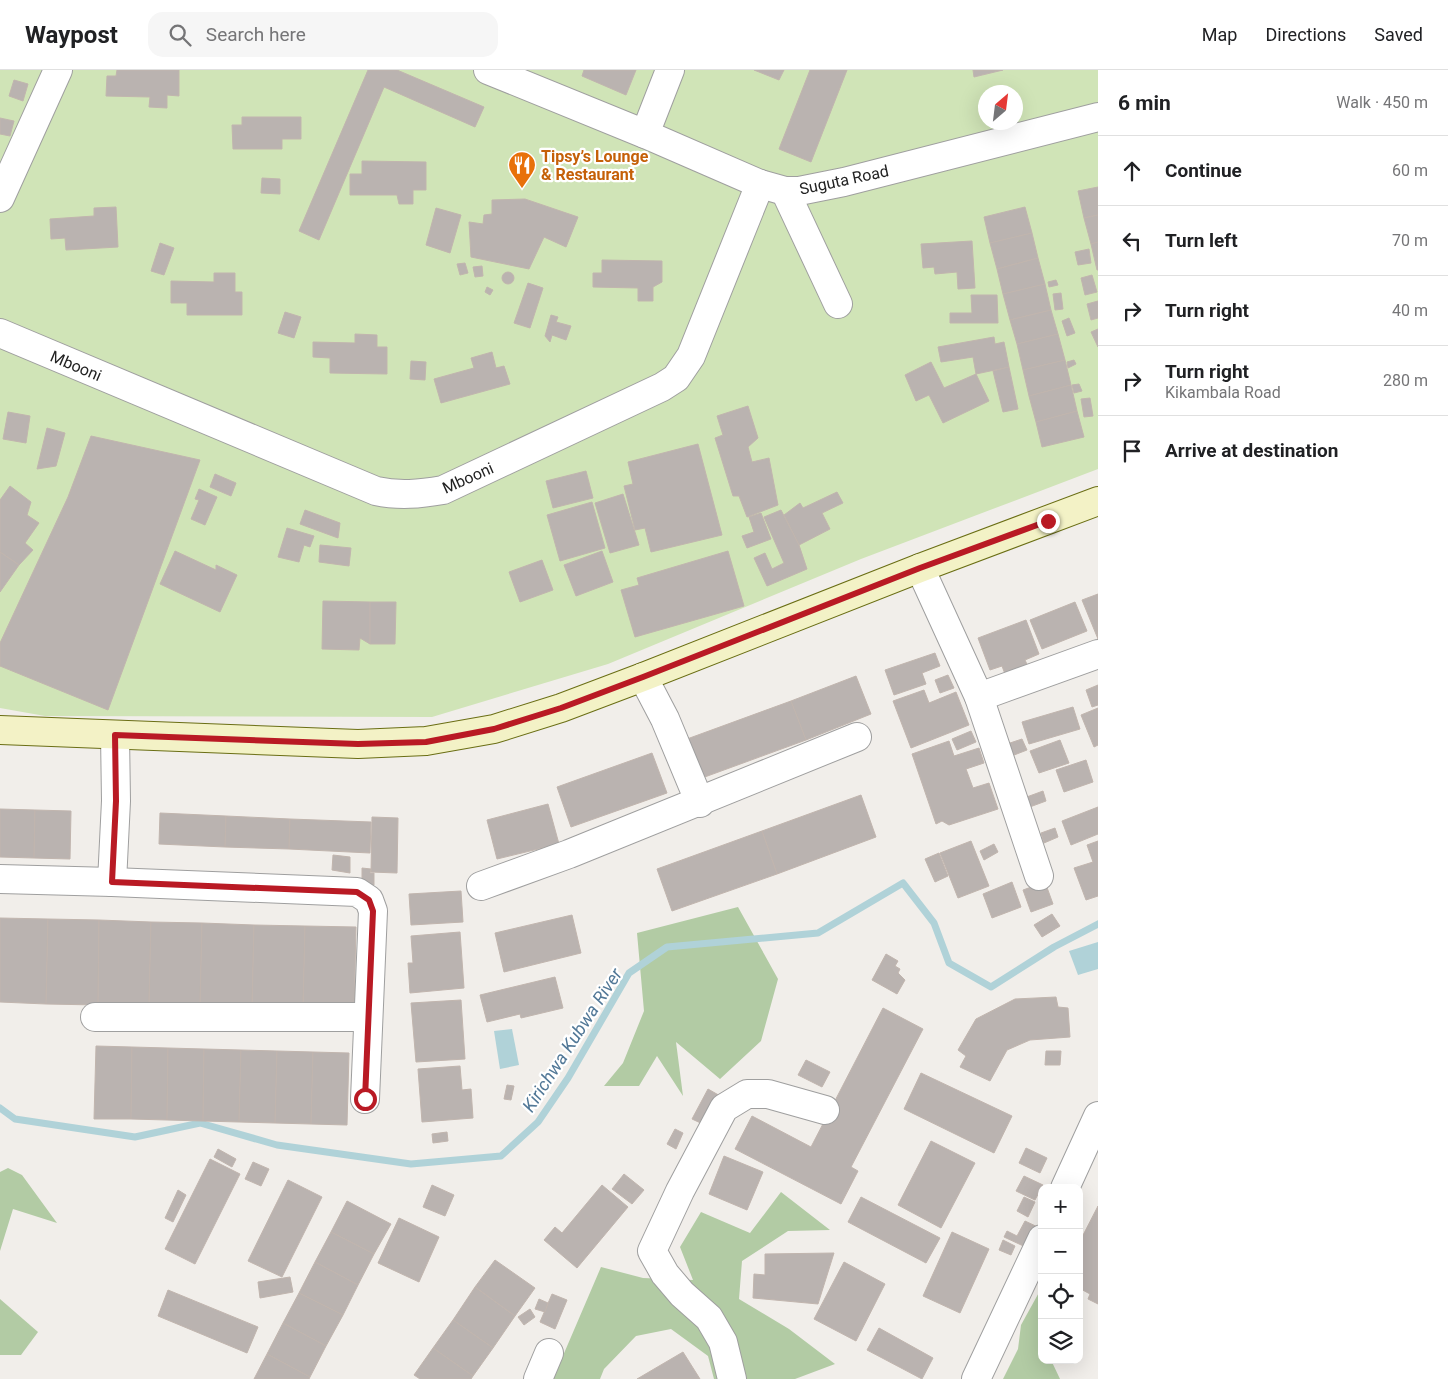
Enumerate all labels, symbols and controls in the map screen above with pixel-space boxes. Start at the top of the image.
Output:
search box [148,12,498,57]
text: Waypost [25,21,118,49]
icon: search [166,21,194,49]
text: Search here [206,23,306,46]
text: Map [1202,24,1237,45]
text: Directions [1265,24,1346,45]
text: Saved [1374,24,1423,45]
north arrow [978,85,1023,130]
text: 6 min [1118,91,1171,115]
text: Walk · 450 m [1336,93,1428,112]
place label: Tipsy’s Lounge & Restaurant [541,147,649,184]
restaurant icon: Tipsy’s Lounge & Restaurant [507,150,537,189]
icon: ahead [1118,157,1146,185]
text: Continue [1165,159,1242,182]
street label: Suguta Road [798,161,890,199]
text: 60 m [1392,161,1428,180]
icon: left [1118,227,1146,255]
text: Turn left [1165,229,1238,252]
text: 70 m [1392,231,1428,250]
icon: right [1118,297,1146,325]
text: Turn right [1165,299,1249,322]
text: 40 m [1392,301,1428,320]
street label: Mbooni [47,347,105,385]
text: Turn right [1165,360,1249,383]
icon: right [1118,367,1146,395]
text: 280 m [1383,371,1428,390]
text: Kikambala Road [1165,383,1281,402]
icon: arrive [1118,437,1146,465]
text: Arrive at destination [1165,439,1338,462]
street label: Mbooni [439,458,497,498]
route end [1037,510,1060,533]
water label: Kirichwa Kubwa River [518,963,627,1116]
route start [354,1088,377,1111]
map controls [1038,1184,1083,1364]
button: + [1038,1184,1083,1229]
button: − [1038,1229,1083,1274]
button: locate [1038,1274,1083,1319]
button: layers [1038,1319,1083,1364]

